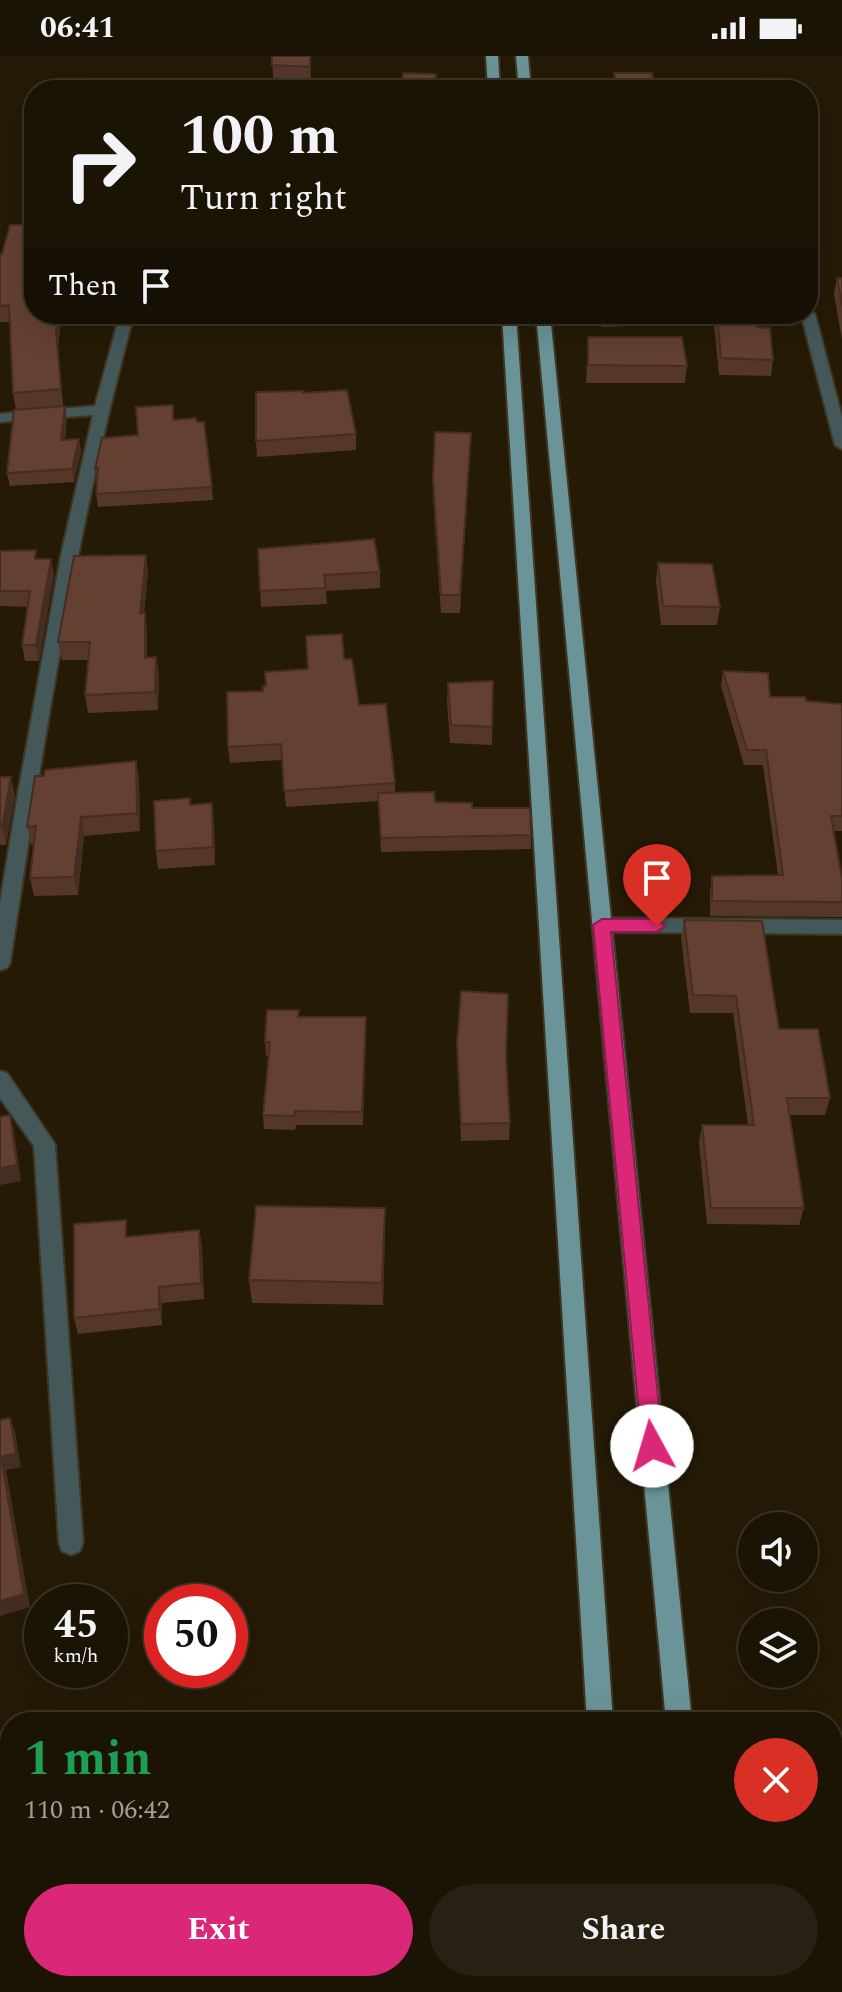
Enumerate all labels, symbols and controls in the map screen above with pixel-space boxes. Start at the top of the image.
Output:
text: 06:41 [40,5,115,51]
text: 100 m [180,94,339,179]
icon: right [48,112,152,216]
text: Turn right [180,171,347,226]
text: Then [48,263,118,309]
icon: arrive [134,264,178,308]
pin [623,844,691,926]
icon: arrive [635,856,679,900]
position arrow [610,1404,694,1488]
map controls [738,1512,818,1688]
button: sound [738,1512,818,1592]
speed limit sign: 50 [144,1584,248,1688]
text: 45 [54,1595,98,1656]
button: layers [738,1608,818,1688]
text: km/h [54,1641,99,1671]
text: 1 min [24,1723,152,1796]
button: close [734,1738,818,1822]
text: 110 m · 06:42 [24,1790,170,1830]
button: Exit [24,1884,413,1976]
button: Share [429,1884,818,1976]

